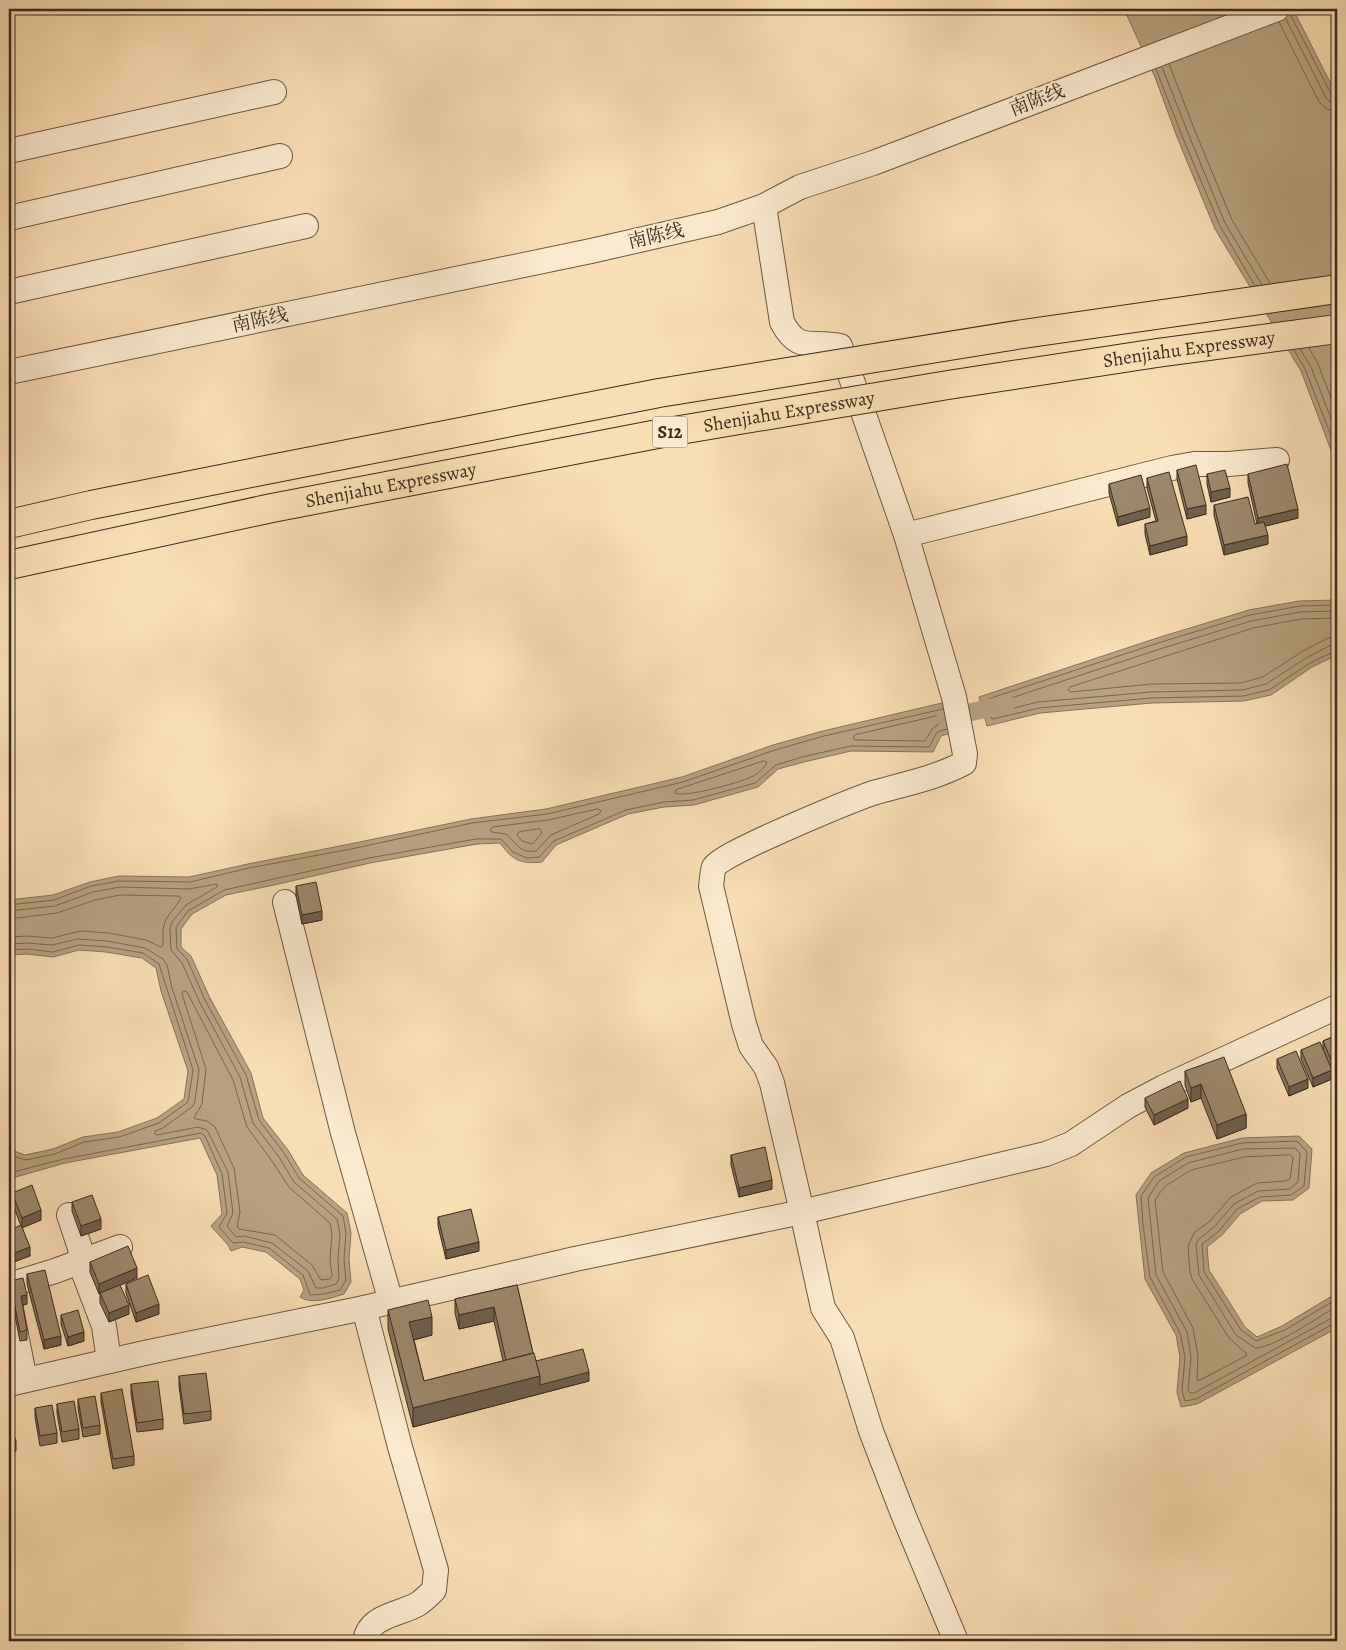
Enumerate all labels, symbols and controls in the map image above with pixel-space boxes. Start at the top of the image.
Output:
street label: 南陈线 [1006,78,1068,122]
street label: 南陈线 [625,217,687,255]
street label: 南陈线 [229,301,291,339]
street label: Shenjiahu Expressway [1101,324,1277,374]
street label: Shenjiahu Expressway [701,384,877,439]
road number: S12 [652,417,688,448]
street label: Shenjiahu Expressway [303,456,479,514]

